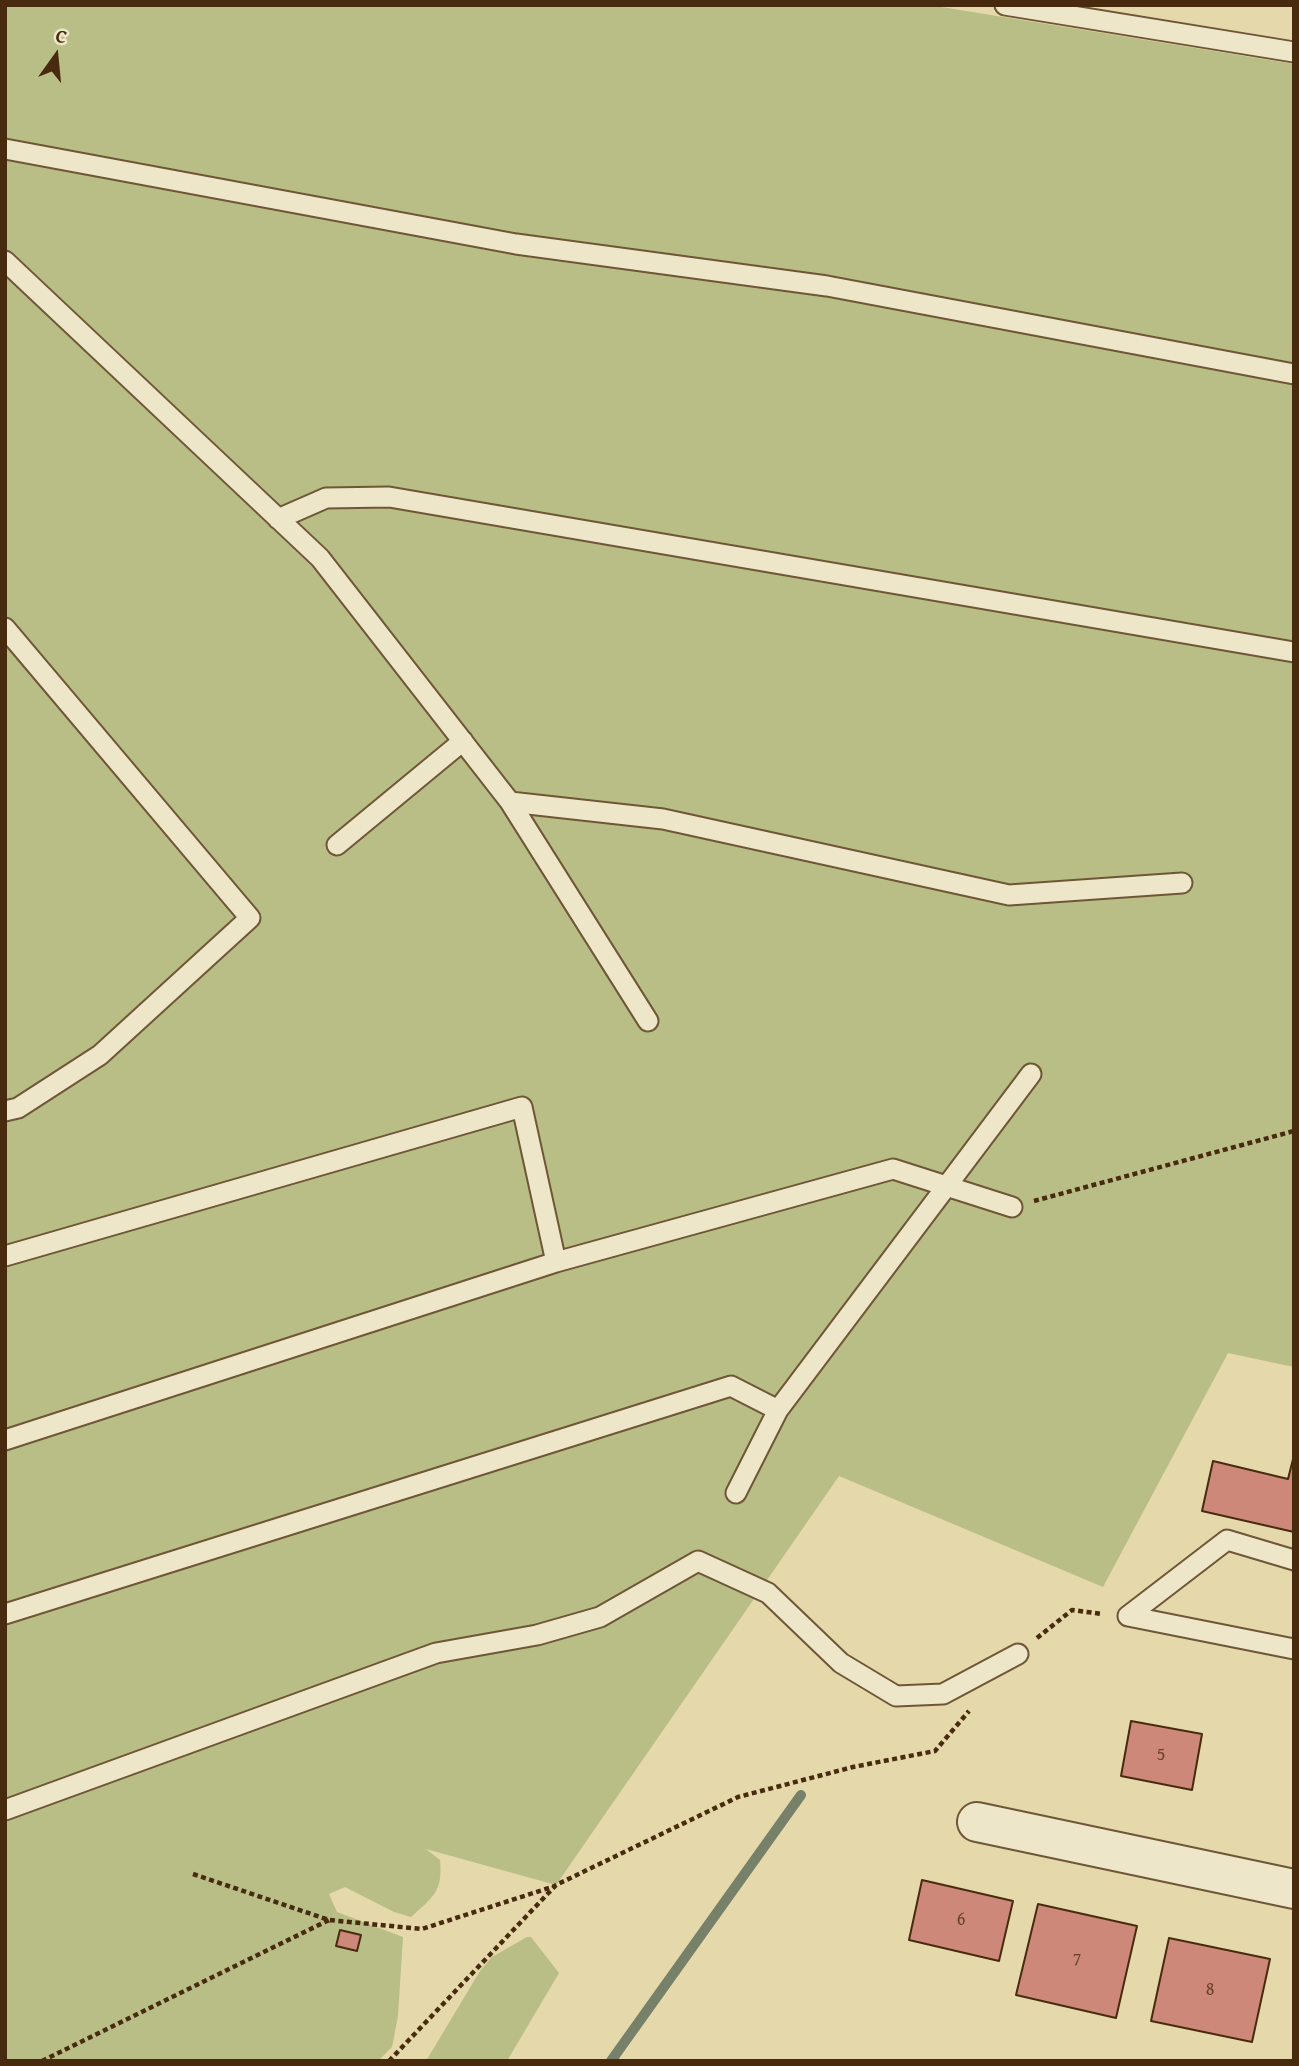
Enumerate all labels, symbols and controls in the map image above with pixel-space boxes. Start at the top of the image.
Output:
north arrow [21,21,91,91]
text: С [53,21,70,51]
house number: 5 [1157,1744,1165,1766]
house number: 6 [957,1909,965,1931]
house number: 7 [1073,1949,1081,1971]
house number: 8 [1206,1979,1214,2001]

